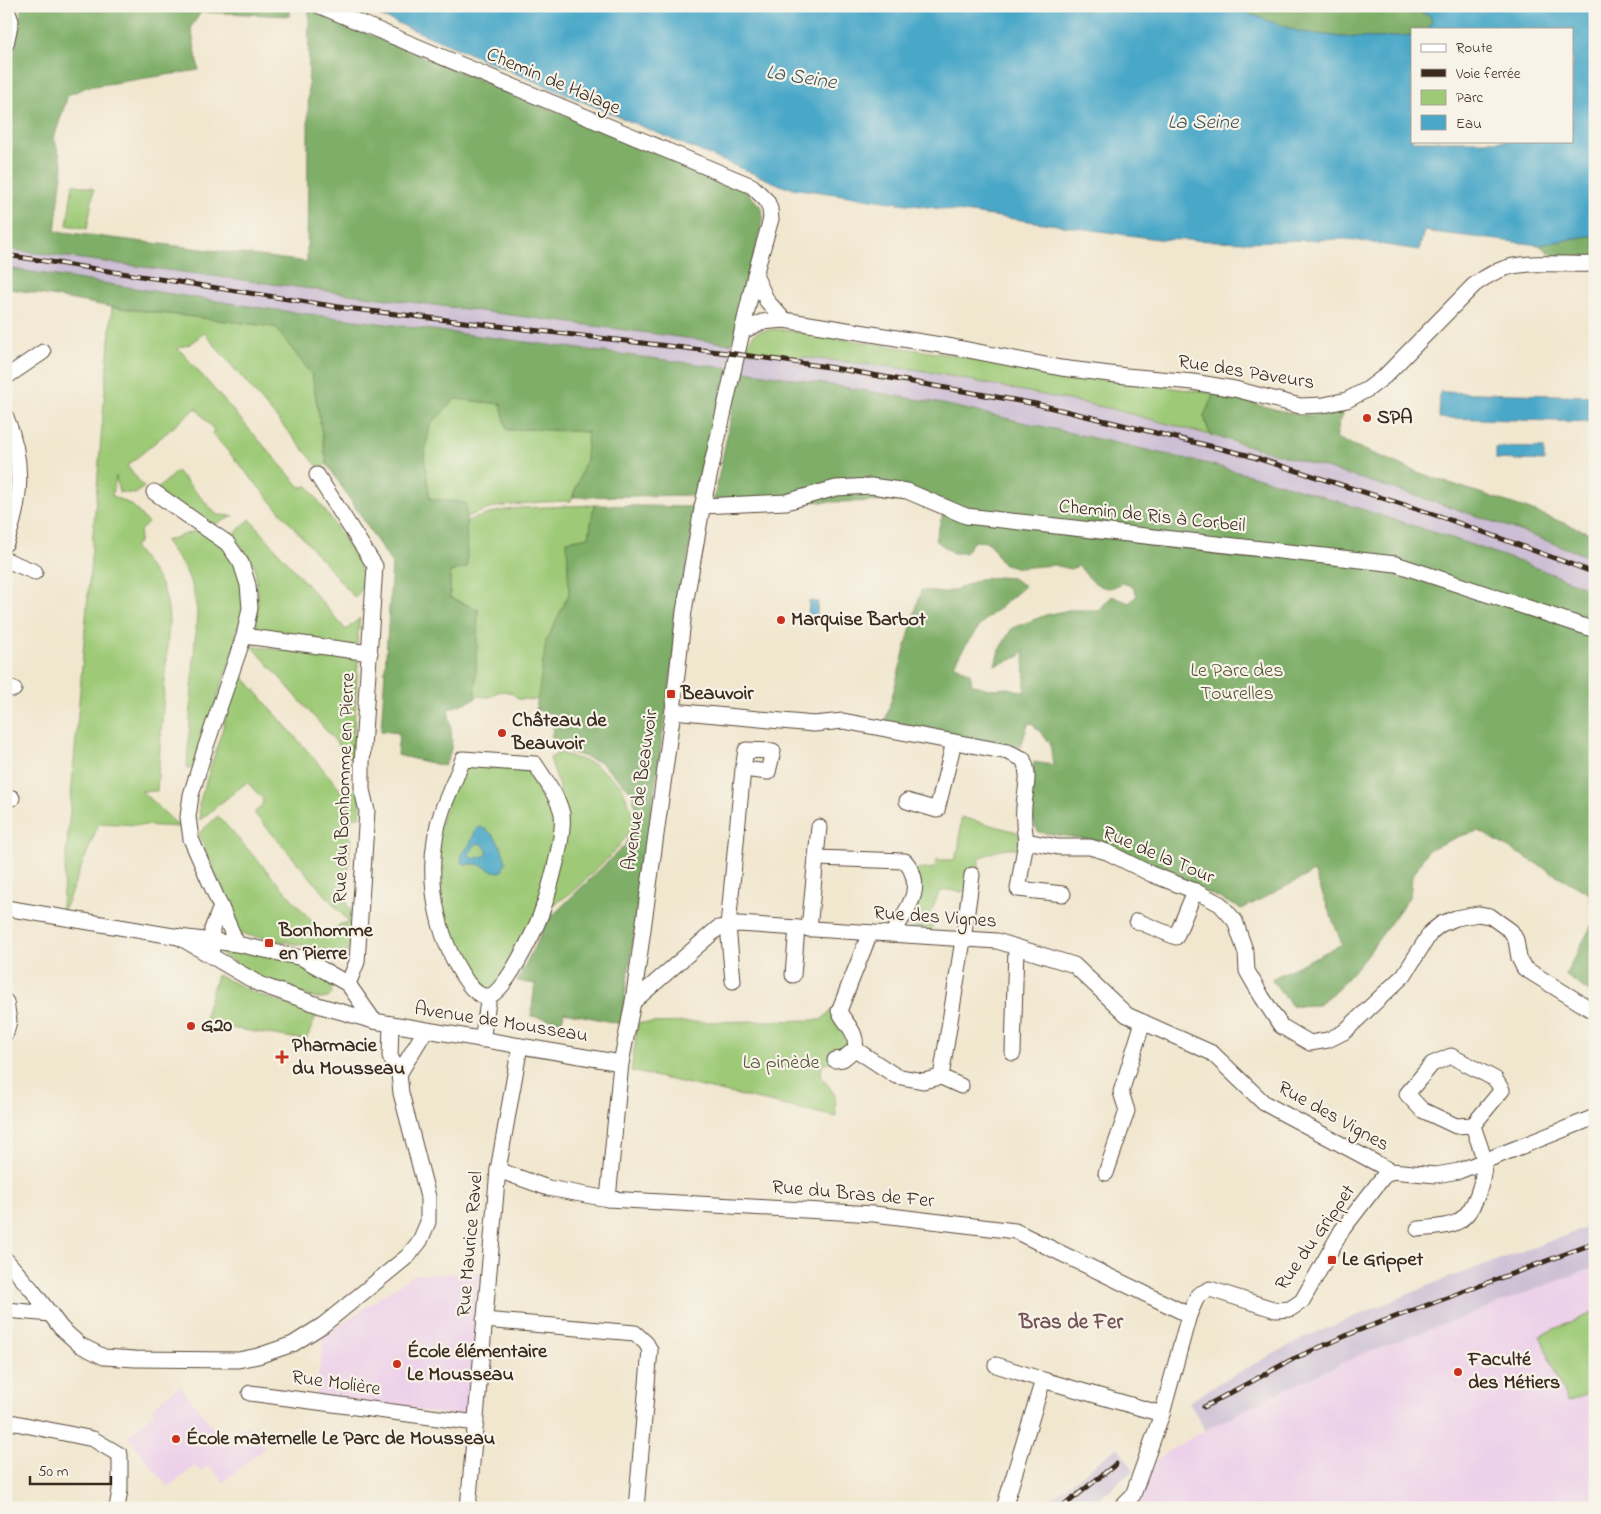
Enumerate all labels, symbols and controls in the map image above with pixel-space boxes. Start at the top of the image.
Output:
legend [1411,28,1574,142]
text: Route [1456,37,1493,59]
street label: Chemin de Halage [481,41,625,124]
water label: La Seine [764,58,840,99]
text: Voie ferrée [1455,63,1521,85]
text: Parc [1456,87,1484,109]
water label: La Seine [1168,108,1240,138]
text: Eau [1456,113,1482,135]
street label: Rue des Paveurs [1176,348,1316,398]
place label: SPA [1377,404,1413,433]
marker: SPA [1361,412,1373,424]
street label: Chemin de Ris à Corbeil [1057,493,1247,541]
place label: Marquise Barbot [791,606,926,635]
marker: Marquise Barbot [775,614,787,626]
park label: Le Parc des Tourelles [1191,657,1284,709]
street label: Rue du Bonhomme en Pierre [326,672,364,904]
place label: Beauvoir [680,680,754,709]
marker: Beauvoir [665,688,677,700]
place label: Château de Beauvoir [511,707,607,759]
street label: Avenue de Beauvoir [615,707,667,872]
marker: Château de Beauvoir [496,727,508,739]
street label: Rue de la Tour [1097,819,1219,893]
street label: Rue des Vignes [872,899,998,938]
place label: Bonhomme en Pierre [278,917,374,969]
marker: Bonhomme en Pierre [263,937,275,949]
street label: Avenue de Mousseau [412,995,590,1051]
place label: G20 [201,1012,232,1041]
marker: G20 [185,1020,197,1032]
place label: Pharmacie du Mousseau [292,1032,405,1084]
park label: La pinède [743,1049,819,1078]
marker: Pharmacie du Mousseau [276,1051,288,1063]
street label: Rue des Vignes [1271,1074,1394,1161]
street label: Rue Maurice Ravel [450,1170,492,1318]
street label: Rue du Bras de Fer [771,1173,936,1217]
street label: Rue du Grippet [1269,1179,1364,1297]
place label: Le Grippet [1342,1246,1423,1275]
marker: Le Grippet [1326,1254,1338,1266]
district label: Bras de Fer [1018,1308,1123,1338]
place label: École élémentaire Le Mousseau [407,1338,548,1390]
place label: Faculté des Métiers [1467,1346,1560,1398]
marker: École élémentaire Le Mousseau [391,1358,403,1370]
street label: Rue Molière [290,1363,382,1405]
marker: Faculté des Métiers [1452,1366,1464,1378]
place label: École maternelle Le Parc de Mousseau [186,1425,495,1454]
marker: École maternelle Le Parc de Mousseau [170,1433,182,1445]
scale bar [30,1454,111,1486]
text: 50 m [38,1461,69,1483]

